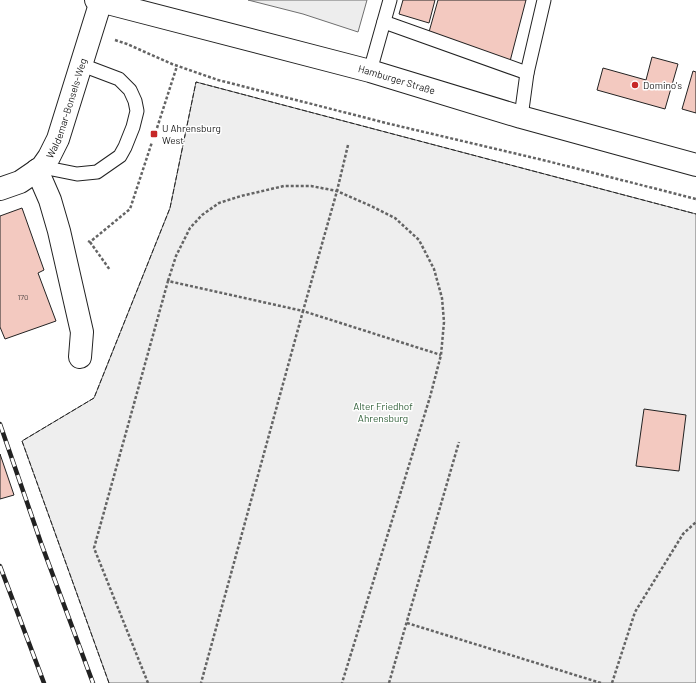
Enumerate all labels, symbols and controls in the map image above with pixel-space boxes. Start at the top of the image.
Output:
street label: Waldemar-Bonsels-Weg [43,57,89,160]
street label: Hamburger Straße [357,62,437,97]
place label: Domino's [643,79,682,91]
marker: Domino's [630,80,640,90]
place label: U Ahrensburg West [162,122,221,146]
marker: U Ahrensburg West [149,129,159,139]
house number: 170 [17,292,29,302]
park label: Alter Friedhof Ahrensburg [353,400,413,424]

